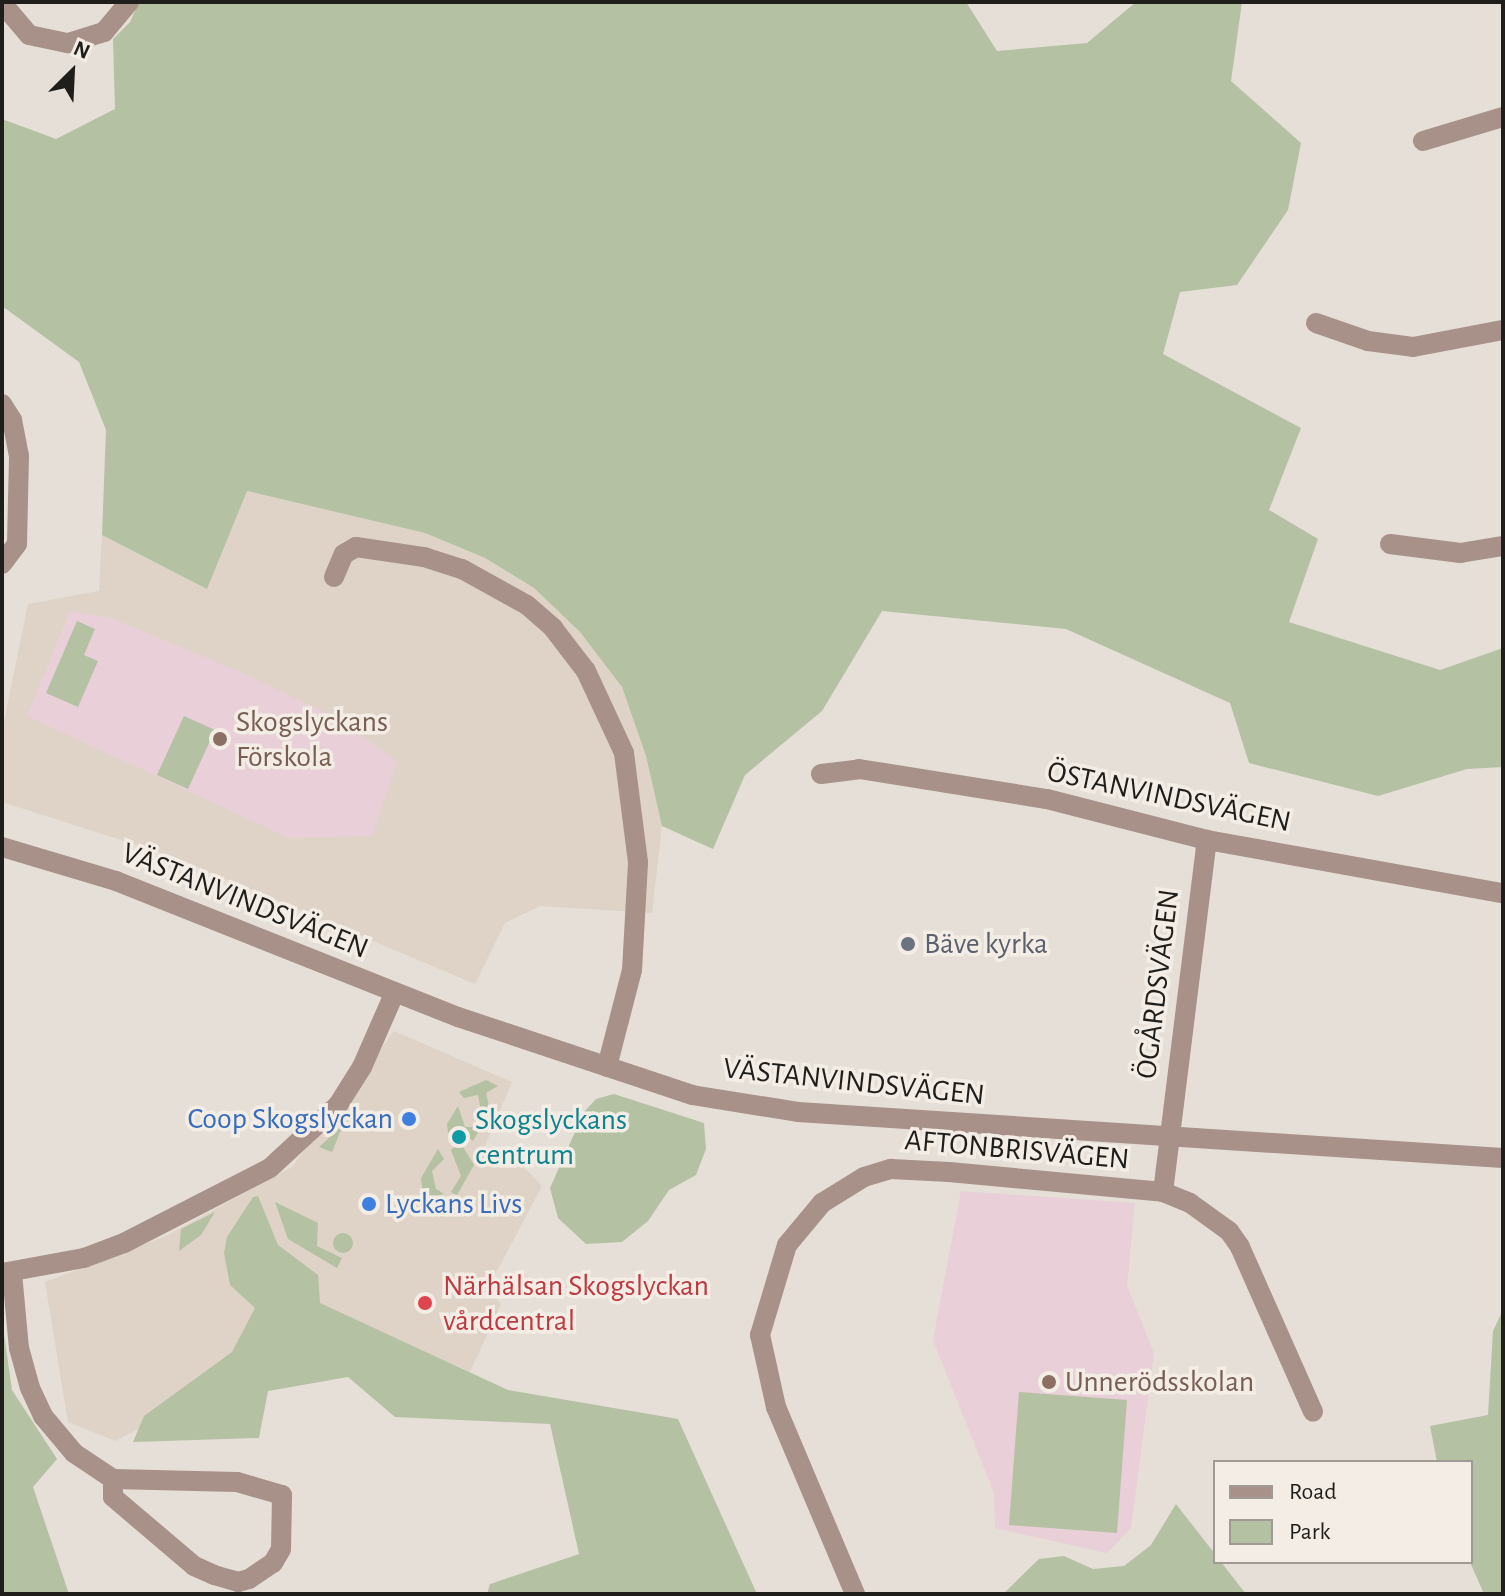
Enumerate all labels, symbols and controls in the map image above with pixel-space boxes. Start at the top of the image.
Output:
north arrow [32,32,112,112]
text: N [70,37,93,63]
place label: Skogslyckans Förskola [236,704,388,774]
marker: Skogslyckans Förskola [211,730,229,748]
street label: ÖSTANVINDSVÄGEN [1044,754,1294,840]
street label: VÄSTANVINDSVÄGEN [116,835,374,967]
street label: ÖGÅRDSVÄGEN [1129,887,1187,1081]
place label: Bäve kyrka [924,926,1048,962]
marker: Bäve kyrka [899,935,917,953]
street label: VÄSTANVINDSVÄGEN [721,1050,987,1114]
place label: Coop Skogslyckan [187,1101,393,1137]
place label: Skogslyckans centrum [475,1102,627,1172]
marker: Coop Skogslyckan [400,1110,418,1128]
street label: AFTONBRISVÄGEN [903,1122,1131,1178]
marker: Skogslyckans centrum [450,1128,468,1146]
place label: Lyckans Livs [385,1186,522,1222]
marker: Lyckans Livs [360,1195,378,1213]
place label: Närhälsan Skogslyckan vårdcentral [443,1268,709,1338]
marker: Närhälsan Skogslyckan vårdcentral [414,1292,436,1314]
place label: Unnerödsskolan [1065,1364,1254,1400]
marker: Unnerödsskolan [1040,1373,1058,1391]
legend [1213,1460,1473,1564]
text: Road [1289,1480,1337,1504]
text: Park [1289,1520,1330,1544]

